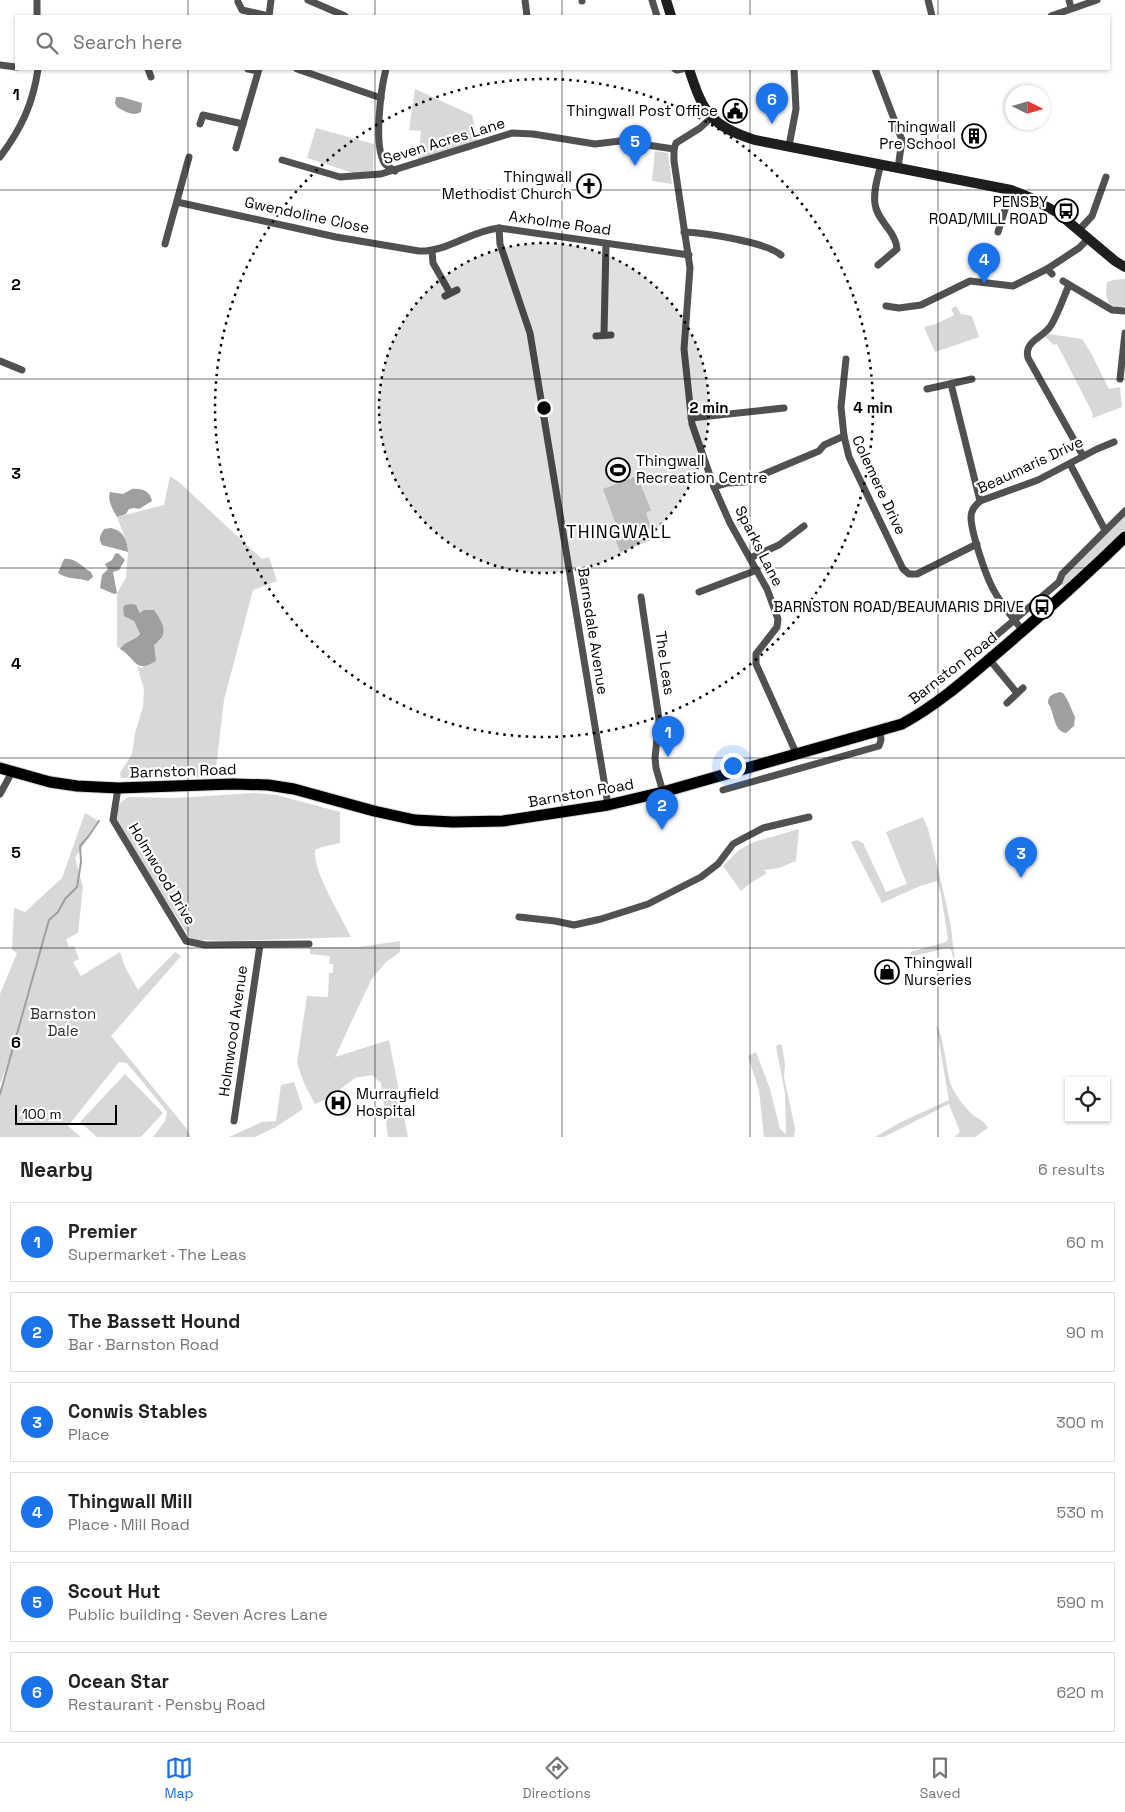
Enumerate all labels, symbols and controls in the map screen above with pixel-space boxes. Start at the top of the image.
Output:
search box [15,15,1110,70]
icon: search [33,29,61,57]
text: Search here [73,30,183,55]
pin: 6 [756,83,788,124]
text: 1 [12,84,20,105]
north arrow [1005,85,1050,130]
public building icon: Thingwall Post Office [722,98,748,124]
place label: Thingwall Post Office [567,101,718,120]
street label: Seven Acres Lane [381,113,507,168]
place label: Thingwall Pre School [879,117,956,153]
building icon: Thingwall Pre School [961,123,987,149]
pin: 5 [619,125,651,166]
place label: Thingwall Methodist Church [442,167,572,203]
church icon: Thingwall Methodist Church [576,173,602,199]
street label: Gwendoline Close [243,192,372,237]
place label: PENSBY ROAD/MILL ROAD [929,192,1048,228]
bus stop icon: PENSBY ROAD/MILL ROAD [1053,198,1079,224]
street label: Axholme Road [508,206,612,239]
pin: 4 [968,243,1000,284]
text: 2 [11,274,21,295]
text: 2 min [690,398,728,417]
text: 4 min [853,398,893,417]
centre of rings [535,399,553,417]
street label: Colemere Drive [848,432,911,538]
street label: Beaumaris Drive [974,432,1086,497]
place label: Thingwall Recreation Centre [636,451,767,487]
sports icon: Thingwall Recreation Centre [605,457,631,483]
text: 3 [11,463,21,484]
street label: Sparks Lane [731,502,788,589]
district label: THINGWALL [566,520,672,543]
street label: Barnsdale Avenue [574,566,613,696]
bus stop icon: BARNSTON ROAD/BEAUMARIS DRIVE [1029,594,1055,620]
place label: BARNSTON ROAD/BEAUMARIS DRIVE [773,597,1024,616]
street label: Barnston Road [905,627,1001,708]
street label: The Leas [652,630,679,696]
text: 4 [11,653,21,674]
pin: 1 [652,716,684,757]
your location [720,753,746,779]
street label: Barnston Road [129,759,237,782]
street label: Barnston Road [527,774,635,811]
pin: 2 [646,789,678,830]
street label: Holmwood Drive [125,819,200,928]
pin: 3 [1005,837,1037,878]
text: 5 [11,842,21,863]
place label: Thingwall Nurseries [904,953,972,989]
shop icon: Thingwall Nurseries [874,959,900,985]
street label: Holmwood Avenue [214,964,251,1098]
park label: Barnston Dale [30,1004,96,1040]
text: 6 [11,1032,21,1053]
map controls [1065,1077,1110,1122]
button: locate [1065,1077,1110,1122]
place label: Murrayfield Hospital [356,1084,439,1120]
hospital icon: Murrayfield Hospital [325,1090,351,1116]
scale bar [15,1102,118,1125]
text: 100 m [22,1105,61,1123]
text: Nearby [20,1156,93,1183]
text: 6 results [1038,1159,1105,1180]
text: Premier [68,1219,137,1244]
text: 1 [33,1232,41,1253]
text: 60 m [1066,1232,1104,1253]
text: Supermarket · The Leas [68,1244,246,1265]
text: The Bassett Hound [68,1309,240,1334]
text: 2 [32,1322,42,1343]
text: 90 m [1066,1322,1104,1343]
text: Bar · Barnston Road [68,1334,219,1355]
text: Conwis Stables [68,1399,208,1424]
text: 3 [32,1412,42,1433]
text: 300 m [1056,1412,1104,1433]
text: Place [68,1424,110,1445]
text: Thingwall Mill [68,1489,193,1514]
text: 4 [32,1502,42,1523]
text: 530 m [1057,1502,1104,1523]
text: Place · Mill Road [68,1514,190,1535]
text: Scout Hut [68,1579,160,1604]
text: 5 [32,1592,42,1613]
text: 590 m [1056,1592,1104,1613]
text: Public building · Seven Acres Lane [68,1604,328,1625]
text: Ocean Star [68,1669,169,1694]
text: 6 [32,1682,42,1703]
text: 620 m [1056,1682,1104,1703]
text: Restaurant · Pensby Road [68,1694,266,1715]
tab: Map [164,1754,194,1802]
tab: Directions [522,1754,591,1802]
tab: Saved [920,1754,961,1802]

